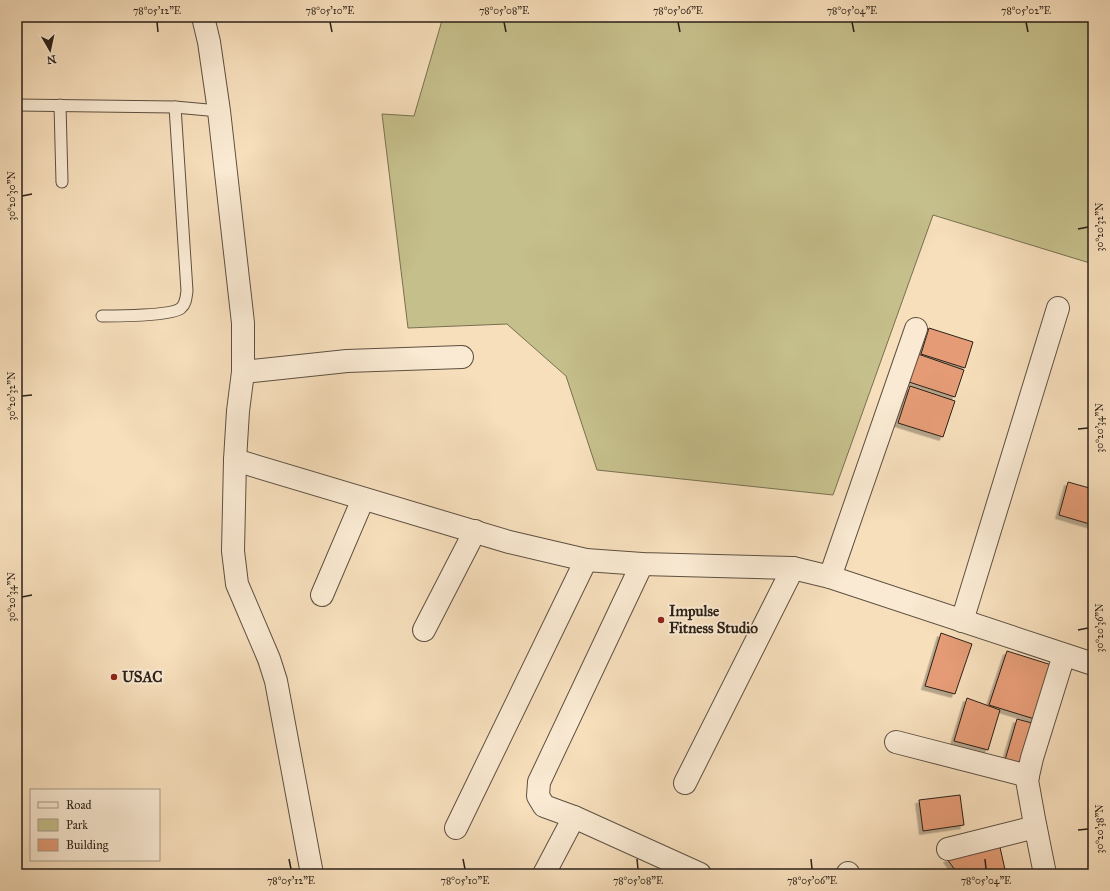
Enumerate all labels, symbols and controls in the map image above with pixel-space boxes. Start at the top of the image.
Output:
text: 78°05'12"E [133,5,181,17]
text: 78°05'10"E [306,5,354,17]
text: 78°05'08"E [479,5,529,17]
text: 78°05'06"E [653,5,703,17]
text: 78°05'04"E [827,5,877,17]
text: 78°05'02"E [1001,5,1051,17]
north arrow [30,30,70,70]
text: N [45,52,57,67]
text: 30°20'30"N [6,171,18,221]
text: 30°20'32"N [1094,202,1106,251]
text: 30°20'32"N [6,371,18,420]
text: 30°20'34"N [1094,403,1106,453]
text: 30°20'34"N [6,572,18,622]
place label: Impulse Fitness Studio [669,602,758,637]
text: 30°20'36"N [1094,603,1106,652]
marker: Impulse Fitness Studio [656,615,666,625]
place label: USAC [122,668,162,686]
marker: USAC [109,672,119,682]
legend [30,789,160,861]
text: Road [66,798,92,812]
text: 30°20'38"N [1094,804,1106,854]
text: Park [66,818,88,832]
text: Building [66,838,109,853]
text: 78°05'12"E [267,875,315,887]
text: 78°05'10"E [441,875,489,887]
text: 78°05'08"E [613,875,663,887]
text: 78°05'06"E [787,875,837,887]
text: 78°05'04"E [961,875,1011,887]

